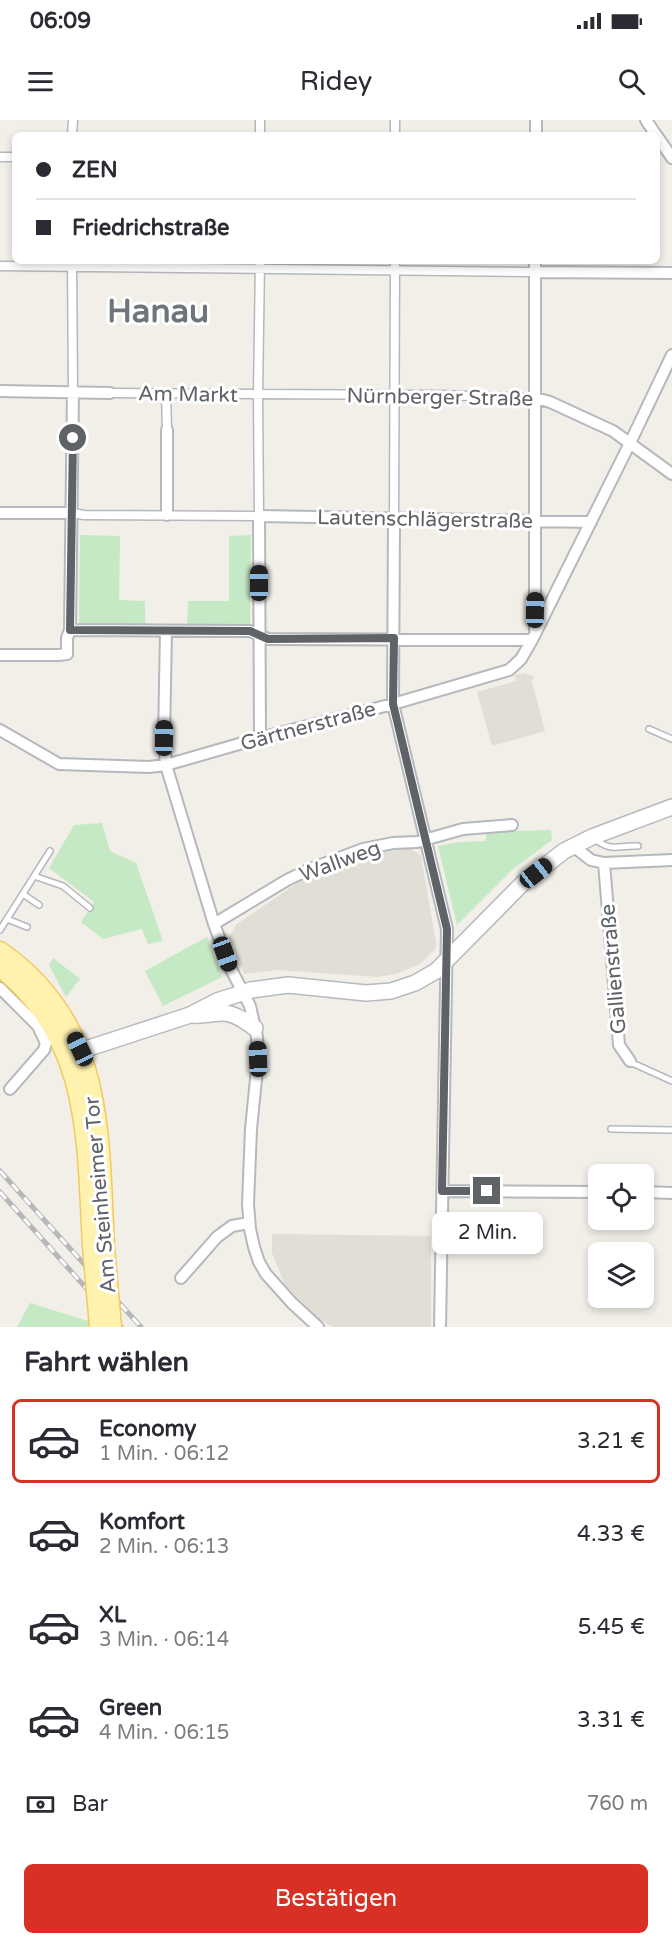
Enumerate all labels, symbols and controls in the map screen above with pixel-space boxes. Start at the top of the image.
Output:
text: 06:09 [30,8,91,34]
icon: menu [24,65,57,98]
text: Ridey [300,65,372,98]
icon: search [615,65,648,98]
text: ZEN [72,157,118,183]
text: Friedrichstraße [72,215,230,241]
district label: Hanau [107,292,209,331]
street label: Am Markt [138,381,238,408]
street label: Nürnberger Straße [346,383,534,412]
route start [59,424,86,451]
street label: Lautenschlägerstraße [317,505,533,534]
car [250,565,268,601]
car [526,592,544,628]
street label: Gärtnerstraße [238,696,379,757]
car [155,720,173,756]
street label: Wallweg [296,835,384,888]
car [516,855,556,891]
street label: Gallienstraße [595,903,632,1035]
car [210,934,240,974]
car [64,1029,96,1069]
car [248,1041,268,1077]
street label: Am Steinheimer Tor [79,1096,122,1294]
map controls [588,1164,654,1308]
button: locate [588,1164,654,1230]
route end [473,1177,500,1204]
callout: 2 Min. [432,1212,542,1254]
text: 2 Min. [458,1221,517,1245]
button: layers [588,1242,654,1308]
text: Fahrt wählen [24,1346,189,1379]
icon: car [27,1414,81,1468]
text: Economy [99,1416,196,1442]
text: 3.21 € [577,1428,645,1454]
text: 1 Min. · 06:12 [99,1442,229,1466]
icon: car [27,1507,81,1561]
text: Komfort [99,1509,185,1535]
text: 4.33 € [577,1521,645,1547]
text: 2 Min. · 06:13 [99,1535,229,1559]
icon: car [27,1600,81,1654]
text: XL [99,1602,126,1628]
text: 5.45 € [578,1614,645,1640]
text: 3 Min. · 06:14 [99,1628,229,1652]
icon: car [27,1693,81,1747]
text: Green [99,1695,162,1721]
text: 3.31 € [577,1707,645,1733]
text: 4 Min. · 06:15 [99,1721,229,1745]
icon: cash [24,1788,57,1821]
text: Bar [72,1791,108,1817]
text: 760 m [587,1792,648,1816]
button: Bestätigen [24,1864,648,1933]

